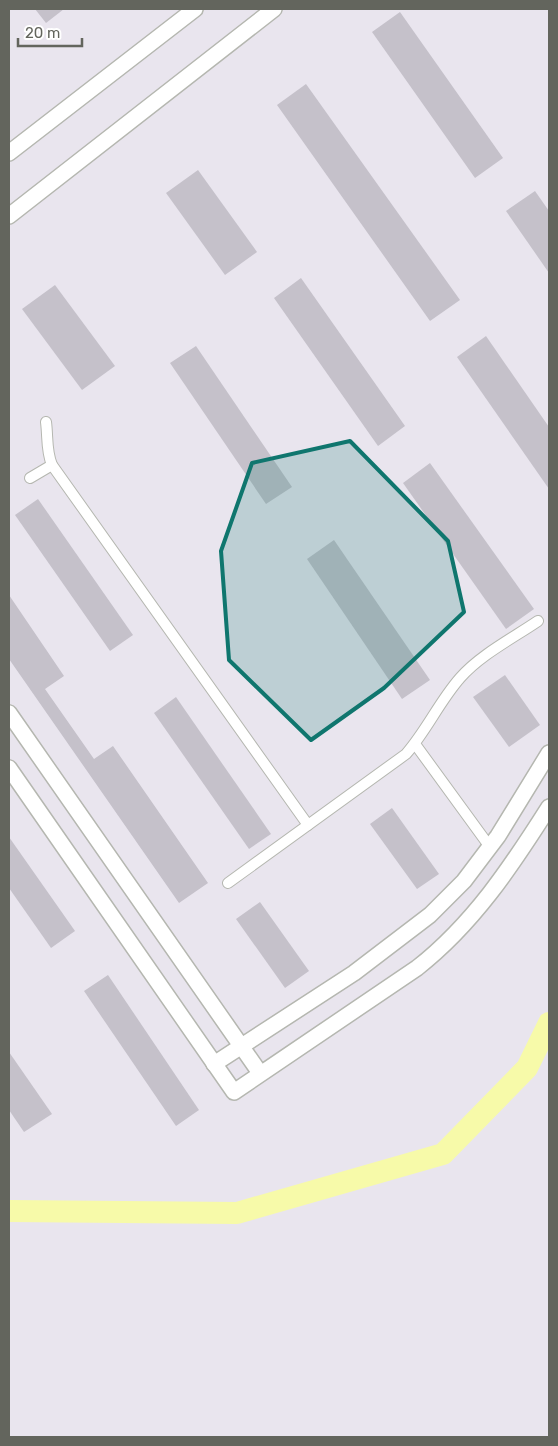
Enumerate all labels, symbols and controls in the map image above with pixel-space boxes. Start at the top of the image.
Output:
scale bar [18,15,81,47]
text: 20 m [25,24,60,42]

